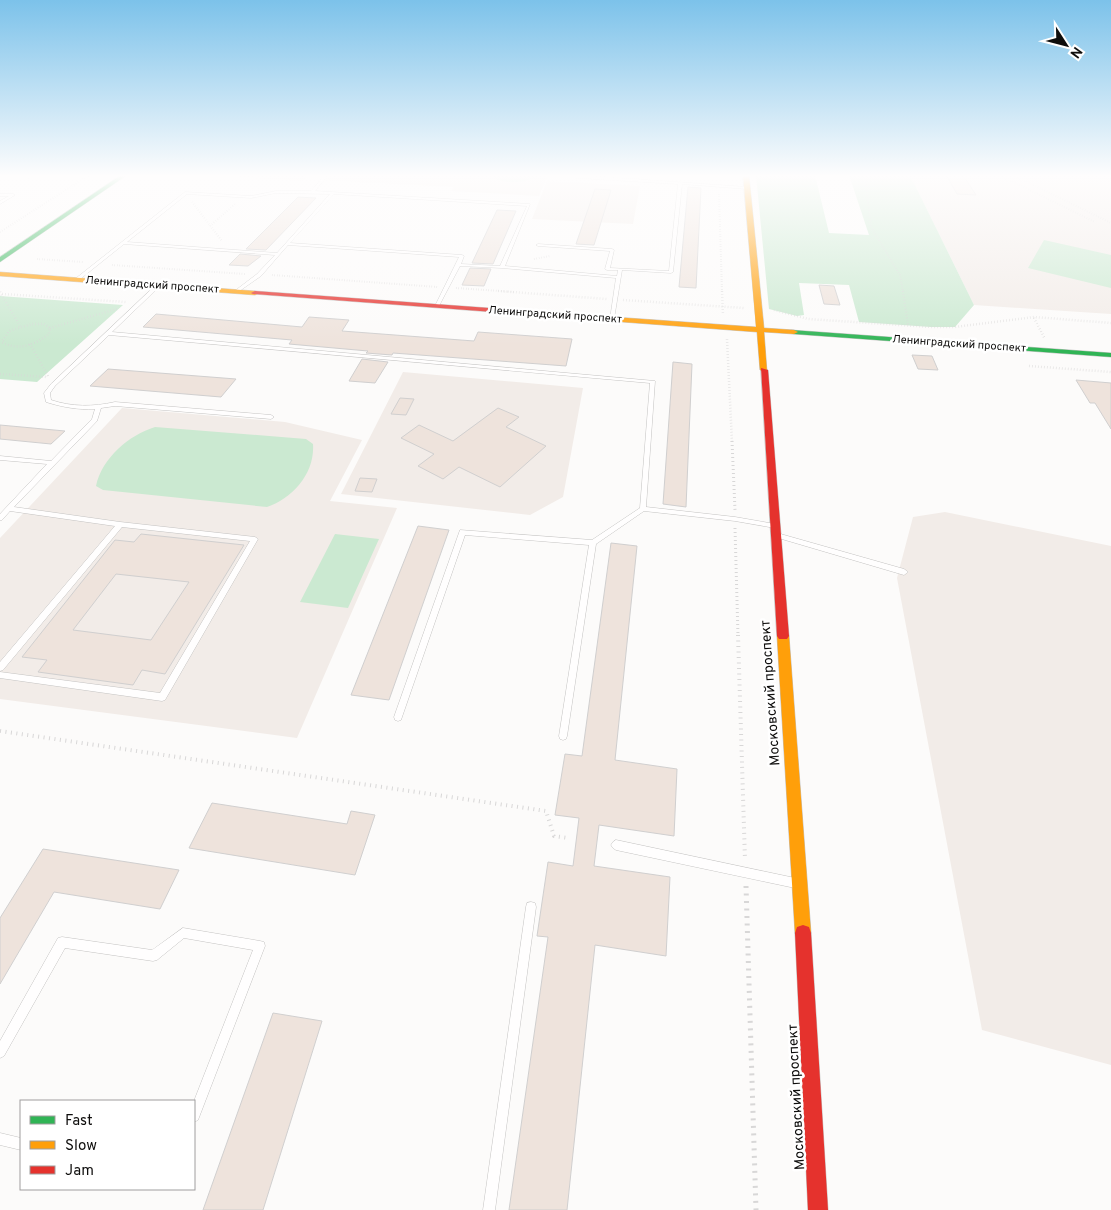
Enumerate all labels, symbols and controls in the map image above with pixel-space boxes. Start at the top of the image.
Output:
north arrow [1041,20,1091,70]
text: N [1065,43,1085,61]
street label: Ленинградский проспект [85,273,219,297]
street label: Ленинградский проспект [488,303,622,327]
street label: Ленинградский проспект [892,332,1026,356]
street label: Московский проспект [757,620,785,766]
street label: Московский проспект [785,1024,809,1170]
legend [20,1100,195,1190]
text: Fast [65,1112,93,1131]
text: Slow [65,1137,97,1156]
text: Jam [65,1162,94,1181]

